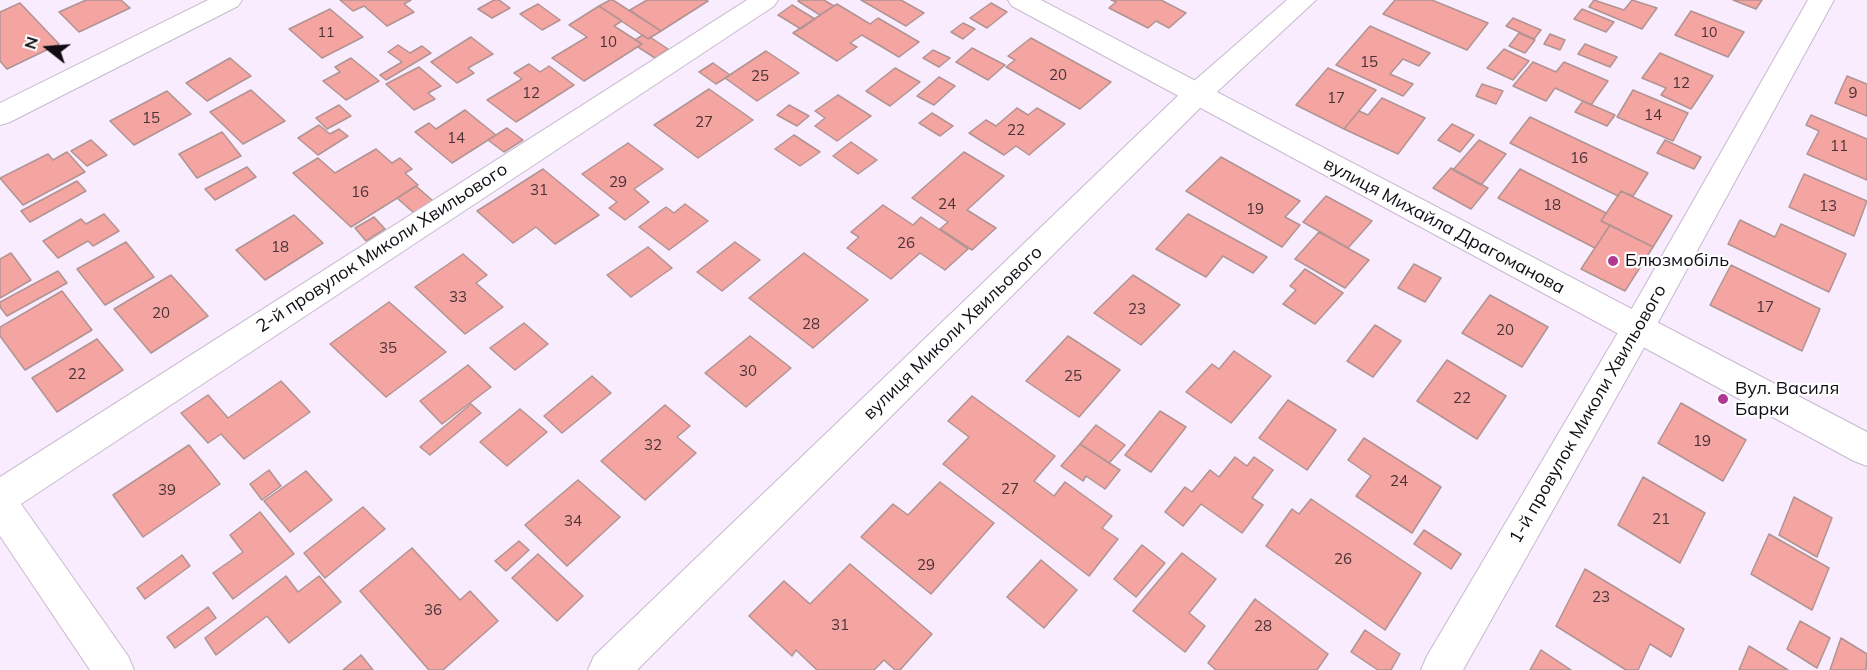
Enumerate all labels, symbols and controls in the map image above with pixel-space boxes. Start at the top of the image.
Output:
north arrow [18,18,78,78]
house number: 11 [318,25,334,41]
house number: 10 [1701,25,1717,41]
house number: 10 [599,33,617,51]
text: N [19,34,42,51]
house number: 15 [1360,53,1378,71]
house number: 20 [1049,66,1067,84]
house number: 25 [751,67,769,85]
house number: 12 [1672,74,1690,92]
house number: 12 [522,84,540,102]
house number: 9 [1849,84,1857,102]
house number: 17 [1327,89,1345,107]
house number: 14 [1644,106,1662,124]
house number: 15 [142,109,160,127]
house number: 27 [695,113,713,131]
house number: 22 [1007,121,1025,139]
house number: 14 [447,129,465,147]
house number: 11 [1830,137,1848,155]
house number: 16 [1570,149,1588,167]
street label: вулиця Михайла Драгоманова [1320,153,1568,299]
street label: 2-й провулок Миколи Хвильового [252,159,512,337]
house number: 29 [609,173,627,191]
house number: 31 [530,181,548,199]
house number: 16 [351,183,369,201]
house number: 24 [938,195,956,213]
house number: 18 [1543,196,1561,214]
house number: 13 [1819,197,1837,215]
house number: 19 [1246,200,1264,218]
house number: 26 [897,234,915,252]
house number: 18 [271,238,289,256]
street label: вулиця Миколи Хвильового [859,242,1047,424]
place label: Блюзмобіль [1625,250,1729,272]
marker: Блюзмобіль [1606,254,1620,268]
street label: 1-й провулок Миколи Хвильового [1505,281,1671,547]
house number: 33 [449,288,467,306]
house number: 17 [1756,298,1774,316]
house number: 23 [1128,300,1146,318]
house number: 20 [152,304,170,322]
house number: 28 [802,315,820,333]
house number: 20 [1496,321,1514,339]
house number: 35 [379,339,397,357]
house number: 30 [739,362,757,380]
house number: 22 [68,365,86,383]
house number: 25 [1064,367,1082,385]
place label: Вул. Василя Барки [1735,378,1839,420]
house number: 22 [1453,389,1471,407]
marker: Вул. Василя Барки [1716,392,1730,406]
house number: 19 [1693,432,1711,450]
house number: 32 [644,436,662,454]
house number: 24 [1390,472,1408,490]
house number: 27 [1001,480,1019,498]
house number: 39 [158,481,176,499]
house number: 21 [1652,510,1670,528]
house number: 34 [564,512,582,530]
house number: 26 [1334,550,1352,568]
house number: 29 [917,556,935,574]
house number: 23 [1592,588,1610,606]
house number: 36 [424,601,442,619]
house number: 31 [831,616,849,634]
house number: 28 [1254,617,1272,635]

